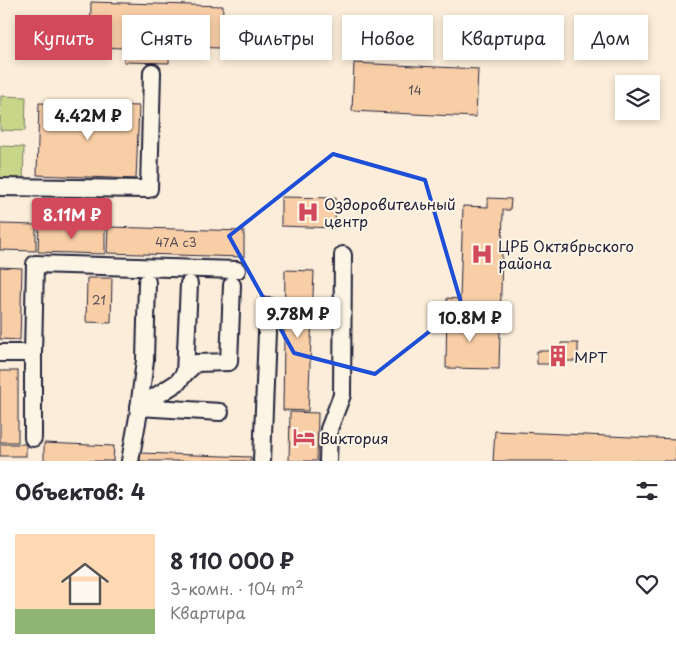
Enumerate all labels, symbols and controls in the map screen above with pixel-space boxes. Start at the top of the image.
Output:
chip: Купить [15,15,112,60]
chip: Снять [122,15,210,60]
chip: Фильтры [220,15,332,60]
chip: Новое [342,15,433,60]
chip: Квартира [443,15,564,60]
chip: Дом [574,15,648,60]
map controls [615,75,660,120]
button: layers [615,75,660,120]
house number: 14 [408,81,422,99]
pin: 4.42M ₽ [42,98,134,141]
text: 4.42M ₽ [54,103,122,127]
place label: Оздоровительный центр [324,192,456,232]
pin: 8.11M ₽ [26,198,118,240]
hospital icon: Оздоровительный центр [295,199,321,225]
text: 8.11M ₽ [43,202,101,226]
house number: 47А с3 [155,233,197,251]
place label: ЦРБ Октябрьского района [498,234,634,274]
hospital icon: ЦРБ Октябрьского района [469,241,495,267]
house number: 21 [92,291,106,309]
pin: 9.78M ₽ [252,296,344,339]
pin: 10.8M ₽ [424,300,516,343]
text: 9.78M ₽ [267,301,329,325]
text: 10.8M ₽ [438,305,502,329]
building icon: МРТ [545,343,571,369]
place label: МРТ [574,345,608,368]
hotel icon: Виктория [291,424,317,450]
place label: Виктория [320,426,389,449]
text: Объектов: 4 [15,475,145,507]
icon: filters [633,477,661,505]
text: 8 110 000 ₽ [170,544,294,576]
icon: home [55,554,115,614]
icon: heart [633,570,661,598]
text: 3-комн. · 104 m² [170,576,304,600]
text: Квартира [170,600,245,624]

